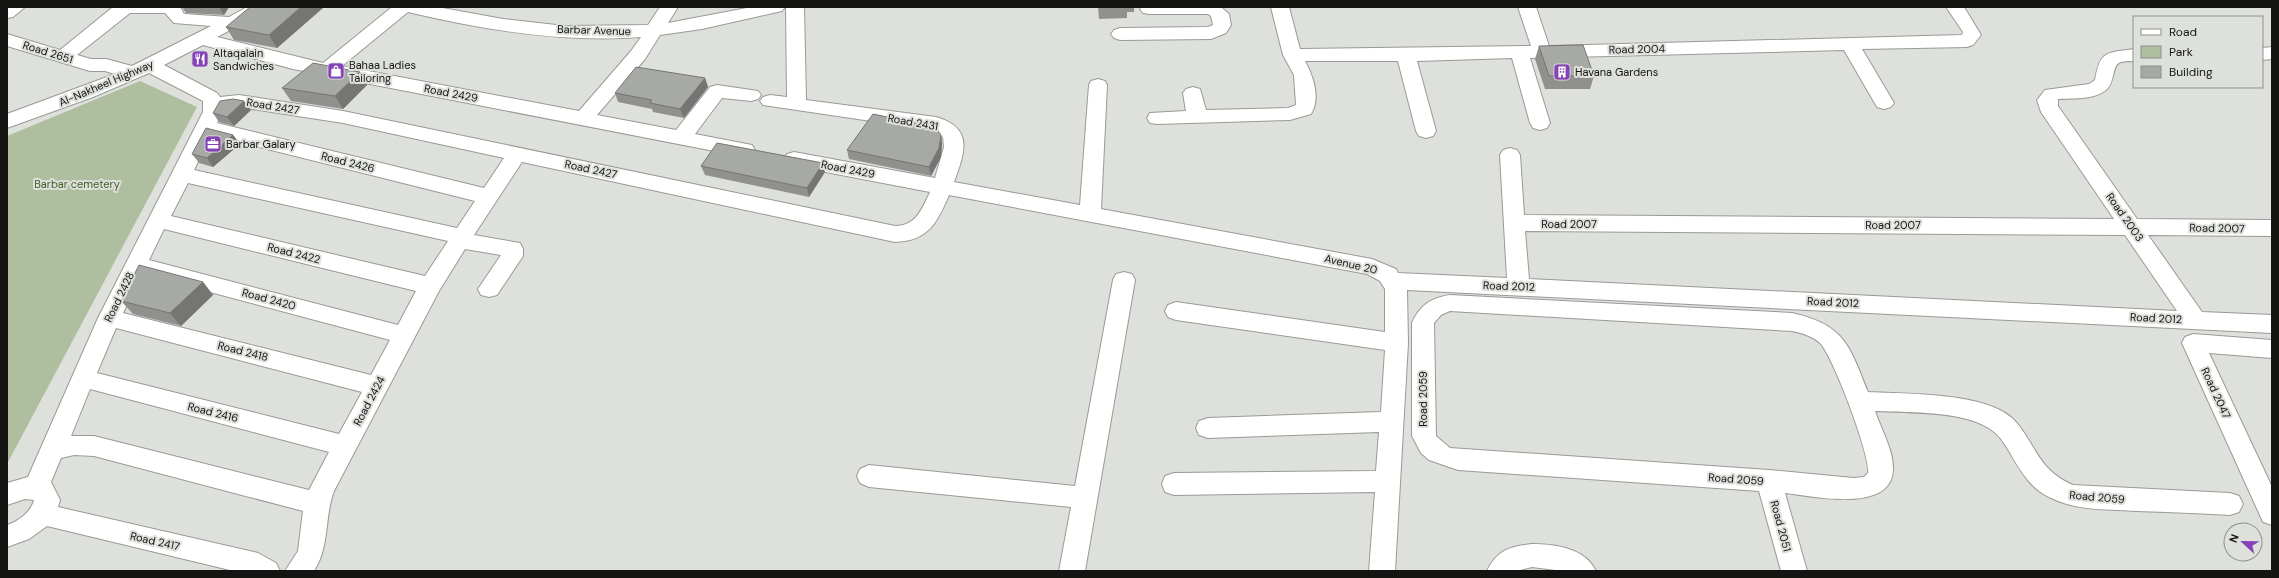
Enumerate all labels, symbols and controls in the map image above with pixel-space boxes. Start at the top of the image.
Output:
legend [2133,16,2263,88]
street label: Barbar Avenue [557,22,631,38]
text: Road [2169,24,2197,40]
street label: Road 2651 [21,38,75,66]
street label: Road 2004 [1609,42,1666,56]
text: Park [2169,44,2193,60]
place label: Altaqalain Sandwiches [213,46,274,73]
restaurant icon: Altaqalain Sandwiches [190,49,210,69]
street label: Al-Nakheel Highway [56,57,156,109]
place label: Bahaa Ladies Tailoring [349,58,416,85]
shop icon: Bahaa Ladies Tailoring [326,61,346,81]
building icon: Havana Gardens [1552,62,1572,82]
text: Building [2169,64,2213,80]
place label: Havana Gardens [1575,65,1658,79]
street label: Road 2429 [423,81,479,105]
street label: Road 2427 [246,95,301,117]
street label: Road 2431 [887,111,939,133]
office icon: Barbar Galary [203,134,223,154]
place label: Barbar Galary [226,137,296,151]
street label: Road 2426 [320,149,376,175]
street label: Road 2427 [563,157,619,181]
street label: Road 2429 [820,157,876,181]
park label: Barbar cemetery [34,177,120,191]
street label: Road 2003 [2103,190,2147,244]
street label: Road 2007 [1541,217,1597,231]
street label: Road 2007 [1865,218,1921,232]
street label: Road 2007 [2189,221,2245,235]
street label: Road 2422 [266,240,322,266]
street label: Avenue 20 [1323,251,1379,277]
street label: Road 2428 [101,270,137,324]
street label: Road 2012 [1483,278,1535,294]
street label: Road 2420 [241,285,297,313]
street label: Road 2012 [1807,294,1859,310]
street label: Road 2012 [2130,310,2182,326]
street label: Road 2418 [216,338,270,364]
street label: Road 2047 [2198,365,2234,421]
street label: Road 2059 [1416,371,1430,427]
street label: Road 2424 [350,374,388,428]
street label: Road 2416 [186,399,240,425]
street label: Road 2059 [1708,470,1764,488]
street label: Road 2059 [2069,488,2125,506]
street label: Road 2051 [1767,499,1795,553]
north arrow [2223,522,2263,562]
street label: Road 2417 [129,528,181,554]
text: N [2226,532,2242,545]

